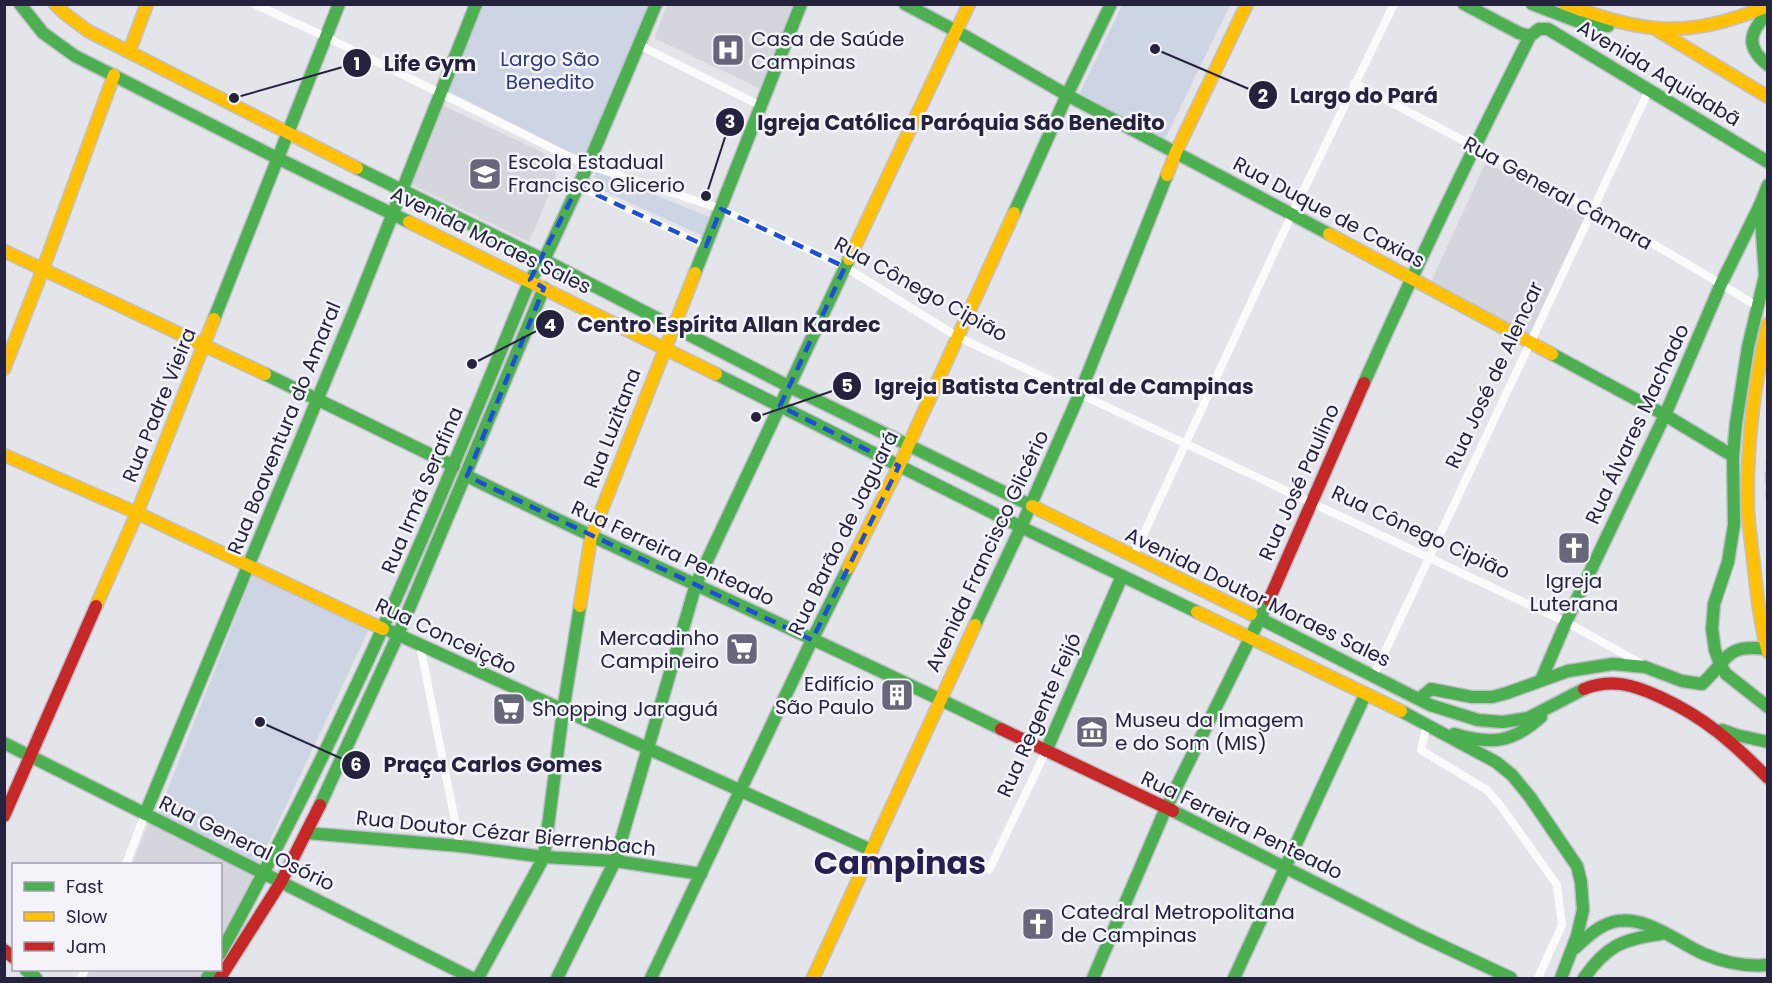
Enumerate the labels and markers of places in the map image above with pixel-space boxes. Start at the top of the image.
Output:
place label: Casa de Saúde Campinas [751,25,905,76]
hospital icon: Casa de Saúde Campinas [710,32,746,68]
callout: Life Gym [342,44,488,83]
callout: Largo do Pará [1248,76,1450,115]
callout: Igreja Católica Paróquia São Benedito [715,103,1176,142]
place label: Escola Estadual Francisco Glicerio [508,148,685,199]
school or university icon: Escola Estadual Francisco Glicerio [467,156,503,192]
callout: Centro Espírita Allan Kardec [535,305,893,344]
callout: Igreja Batista Central de Campinas [832,367,1266,406]
church icon: Igreja Luterana [1556,530,1592,566]
place label: Igreja Luterana [1530,567,1618,618]
place label: Mercadinho Campineiro [599,624,719,675]
supermarket icon: Mercadinho Campineiro [724,631,760,667]
place label: Edifício São Paulo [775,670,874,721]
building icon: Edifício São Paulo [879,677,915,713]
supermarket icon: Shopping Jaraguá [491,691,527,727]
place label: Shopping Jaraguá [532,695,718,723]
place label: Museu da Imagem e do Som (MIS) [1115,706,1304,757]
museum icon: Museu da Imagem e do Som (MIS) [1074,714,1110,750]
callout: Praça Carlos Gomes [341,745,614,784]
place label: Catedral Metropolitana de Campinas [1061,898,1295,949]
church icon: Catedral Metropolitana de Campinas [1020,906,1056,942]

